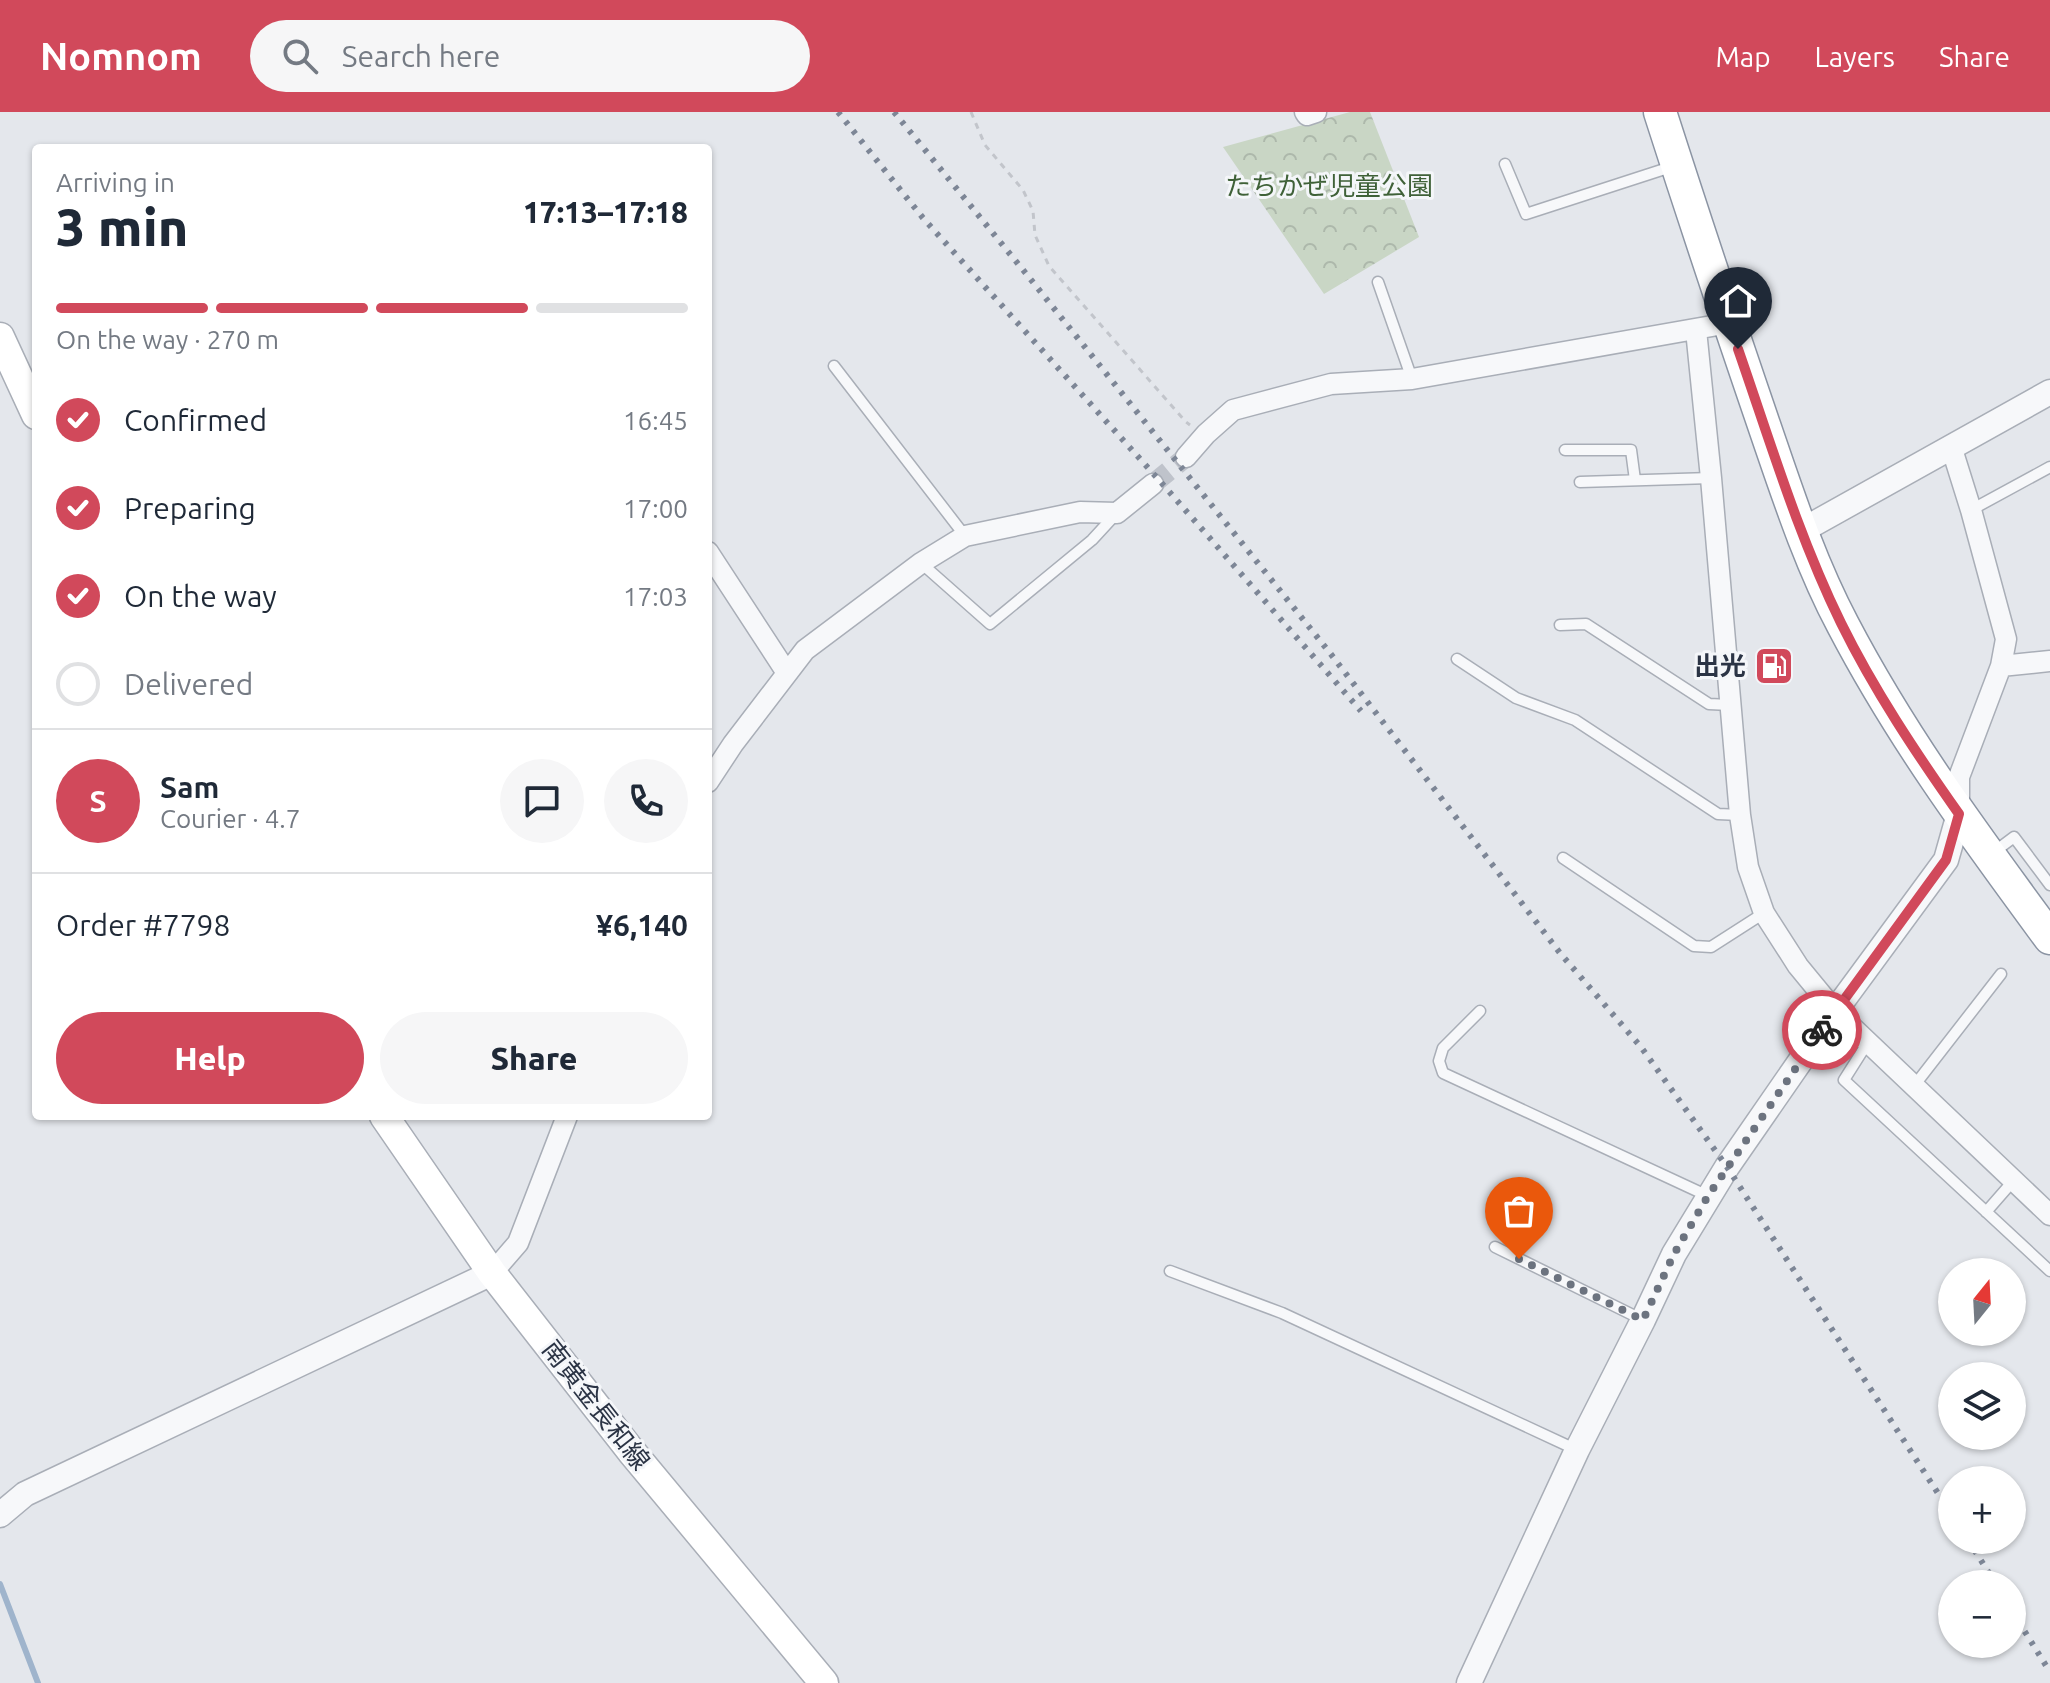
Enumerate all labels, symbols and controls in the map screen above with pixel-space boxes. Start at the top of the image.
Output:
search box [250,20,810,92]
icon: search [278,34,322,78]
text: Nomnom [40,35,202,77]
text: Search here [342,39,500,73]
text: Map [1715,41,1771,72]
text: Layers [1815,41,1895,72]
text: Share [1939,41,2010,72]
text: Arriving in [56,168,175,197]
park label: たちかぜ児童公園 [1225,171,1433,200]
text: 17:13–17:18 [523,195,688,229]
text: 3 min [56,198,188,256]
pin [1704,267,1772,349]
icon: home [1716,279,1760,323]
text: On the way · 270 m [56,325,279,354]
icon: check [56,398,100,442]
text: Confirmed [124,403,267,437]
text: 16:45 [623,406,688,435]
icon: check [56,486,100,530]
text: Preparing [124,491,256,525]
text: 17:00 [623,494,688,523]
icon: check [56,574,100,618]
text: On the way [124,579,277,613]
text: 17:03 [623,582,688,611]
fuel station icon: 出光 [1753,645,1795,687]
place label: 出光 [1694,651,1746,680]
text: Delivered [124,667,253,701]
button: chat [500,759,584,843]
button: phone [604,759,688,843]
text: Sam [160,770,219,804]
text: S [89,784,107,818]
text: Courier · 4.7 [160,804,300,833]
text: Order #7798 [56,908,230,942]
text: ¥6,140 [596,908,688,942]
courier [1782,990,1862,1070]
icon: bike [1800,1008,1844,1052]
button: Help [56,1012,364,1104]
button: Share [380,1012,688,1104]
pin [1485,1177,1553,1259]
icon: bag [1497,1189,1541,1233]
north arrow [1938,1258,2026,1346]
map controls [1938,1258,2026,1658]
street label: 南黄金長和線 [537,1334,656,1475]
button: layers [1938,1362,2026,1450]
button: + [1938,1466,2026,1554]
button: − [1938,1570,2026,1658]

